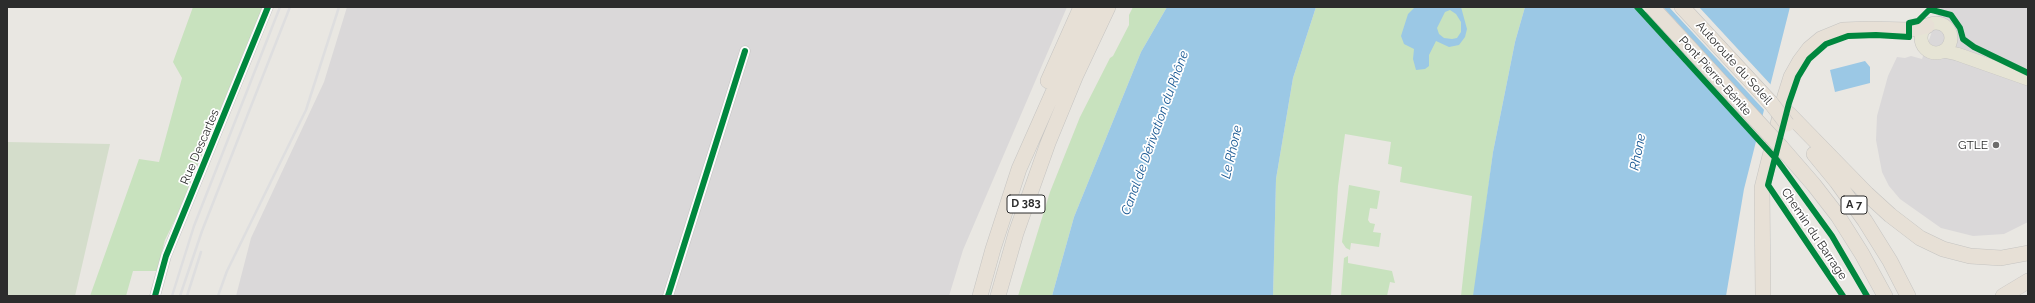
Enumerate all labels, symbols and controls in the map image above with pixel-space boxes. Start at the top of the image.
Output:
street label: Autoroute du Soleil [1693,19,1775,107]
street label: Pont Pierre-Bénite [1676,33,1754,119]
water label: Canal de Dérivation du Rhône [1118,49,1192,217]
street label: Rue Descartes [178,107,222,187]
water label: Le Rhone [1218,124,1246,180]
water label: Rhone [1627,132,1649,172]
place label: GTLE [1958,138,1988,152]
marker: GTLE [1991,140,2001,150]
street label: Chemin du Barrage [1778,185,1850,283]
road number: D 383 [1007,195,1045,213]
road number: A 7 [1841,196,1867,214]

